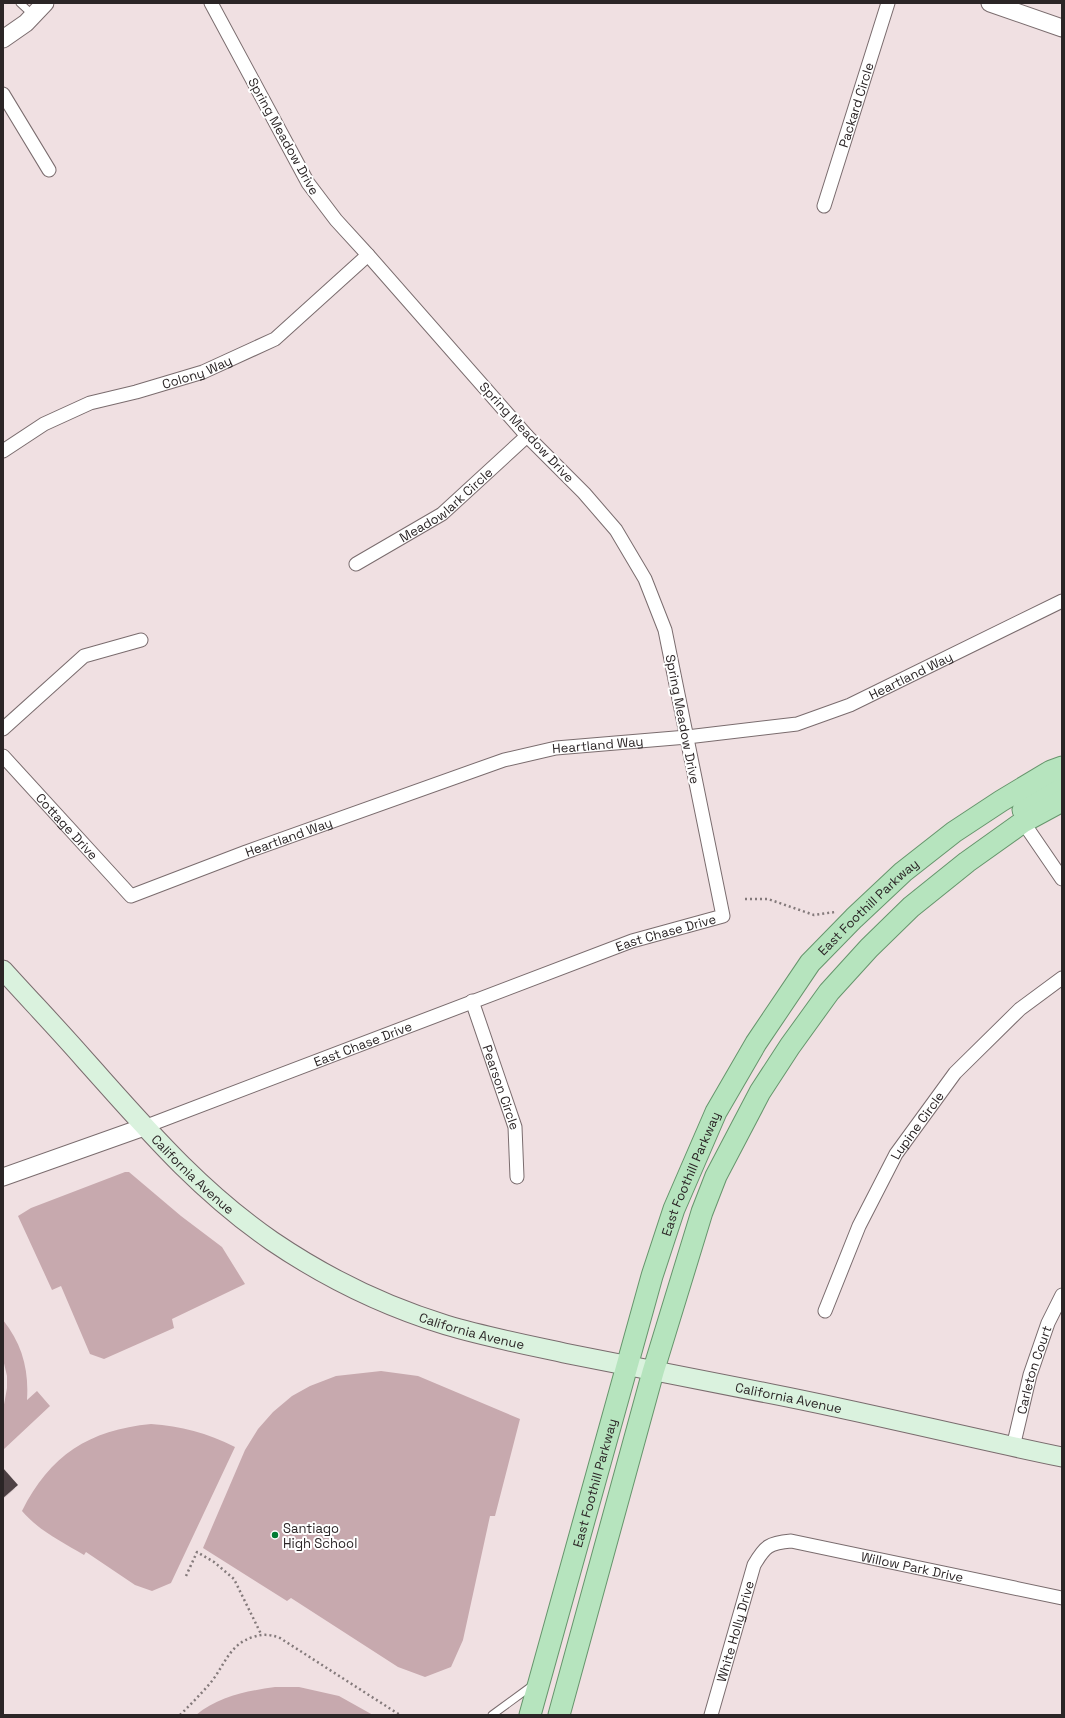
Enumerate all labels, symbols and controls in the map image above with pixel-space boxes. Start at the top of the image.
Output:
street label: Packard Circle [835,60,878,150]
street label: Spring Meadow Drive [244,75,323,198]
street label: Colony Way [160,352,235,393]
street label: Spring Meadow Drive [476,378,578,486]
street label: Meadowlark Circle [396,464,496,546]
street label: Heartland Way [866,648,955,704]
street label: Spring Meadow Drive [662,653,703,785]
street label: Heartland Way [552,733,644,757]
street label: Cottage Drive [32,790,102,863]
street label: Heartland Way [243,814,335,861]
street label: East Foothill Parkway [814,855,922,959]
street label: East Chase Drive [613,910,718,955]
street label: East Chase Drive [311,1018,414,1071]
street label: Pearson Circle [479,1043,523,1132]
street label: Lupine Circle [887,1088,948,1162]
street label: East Foothill Parkway [658,1109,724,1238]
street label: California Avenue [148,1131,238,1218]
street label: California Avenue [417,1309,526,1353]
street label: Carleton Court [1013,1323,1055,1416]
street label: California Avenue [734,1379,844,1417]
street label: East Foothill Parkway [569,1417,621,1549]
place label: Santiago High School [283,1520,357,1552]
marker: Santiago High School [270,1530,280,1540]
street label: Willow Park Drive [859,1548,965,1586]
street label: White Holly Drive [713,1579,758,1684]

